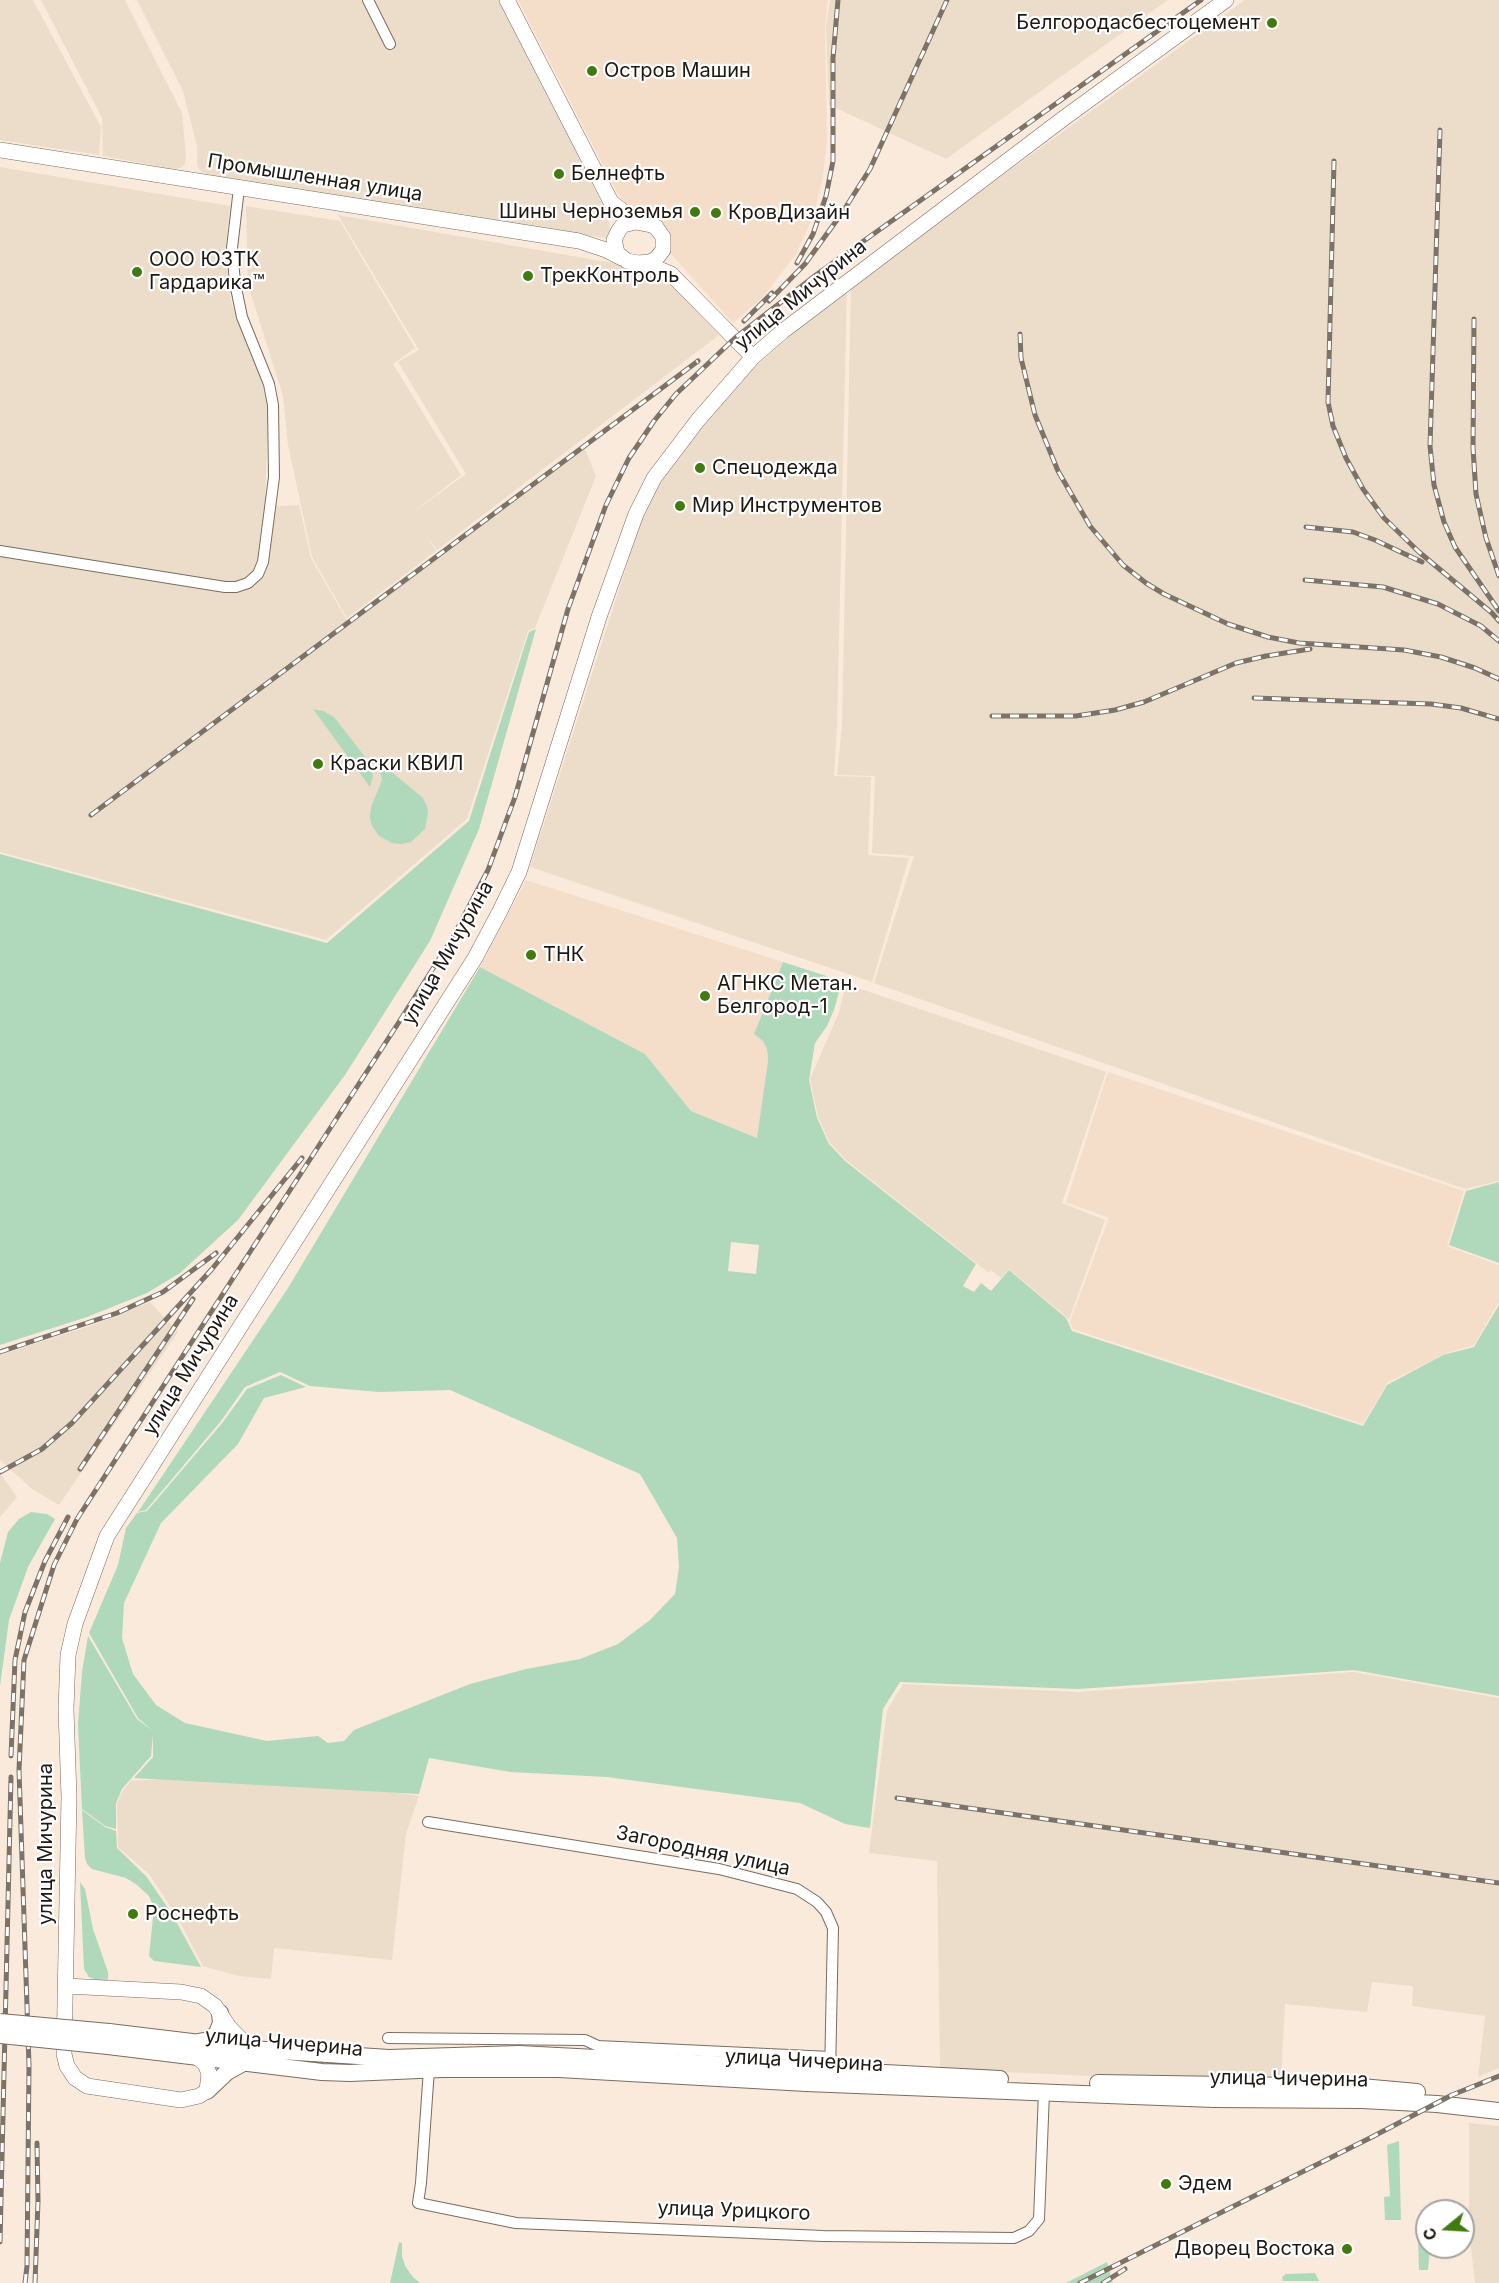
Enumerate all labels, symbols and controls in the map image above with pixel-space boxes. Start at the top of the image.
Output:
place label: Белгородасбестоцемент [1016,11,1260,35]
marker: Белгородасбестоцемент [1265,16,1279,30]
place label: Остров Машин [604,59,751,83]
marker: Остров Машин [585,64,599,78]
street label: Промышленная улица [206,149,424,207]
place label: Белнефть [571,162,665,186]
marker: Белнефть [552,167,566,181]
place label: Шины Черноземья [499,200,683,224]
place label: КровДизайн [728,201,850,225]
marker: Шины Черноземья [688,205,702,219]
marker: КровДизайн [709,206,723,220]
street label: улица Мичурина [731,235,871,355]
place label: ООО ЮЗТК Гардарика™ [149,248,265,295]
place label: ТрекКонтроль [540,264,680,288]
marker: ООО ЮЗТК Гардарика™ [130,265,144,279]
marker: ТрекКонтроль [521,269,535,283]
place label: Спецодежда [712,456,838,480]
marker: Спецодежда [693,461,707,475]
place label: Мир Инструментов [692,494,882,518]
marker: Мир Инструментов [673,499,687,513]
place label: Краски КВИЛ [330,752,463,776]
marker: Краски КВИЛ [311,757,325,771]
street label: улица Мичурина [397,877,499,1029]
place label: ТНК [543,943,584,967]
marker: ТНК [524,948,538,962]
place label: АГНКС Метан. Белгород-1 [717,972,858,1019]
marker: АГНКС Метан. Белгород-1 [698,989,712,1003]
street label: улица Мичурина [138,1290,244,1440]
street label: улица Мичурина [34,1763,58,1925]
street label: Загородняя улица [614,1821,792,1881]
place label: Роснефть [145,1902,239,1926]
marker: Роснефть [126,1907,140,1921]
street label: улица Чичерина [204,2024,364,2062]
street label: улица Чичерина [724,2045,884,2077]
street label: улица Чичерина [1209,2066,1369,2092]
place label: Эдем [1178,2172,1232,2196]
marker: Эдем [1159,2177,1173,2191]
street label: улица Урицкого [657,2196,811,2226]
north arrow [1415,2199,1475,2259]
text: С [1418,2225,1441,2243]
place label: Дворец Востока [1174,2237,1335,2261]
marker: Дворец Востока [1340,2242,1354,2256]

